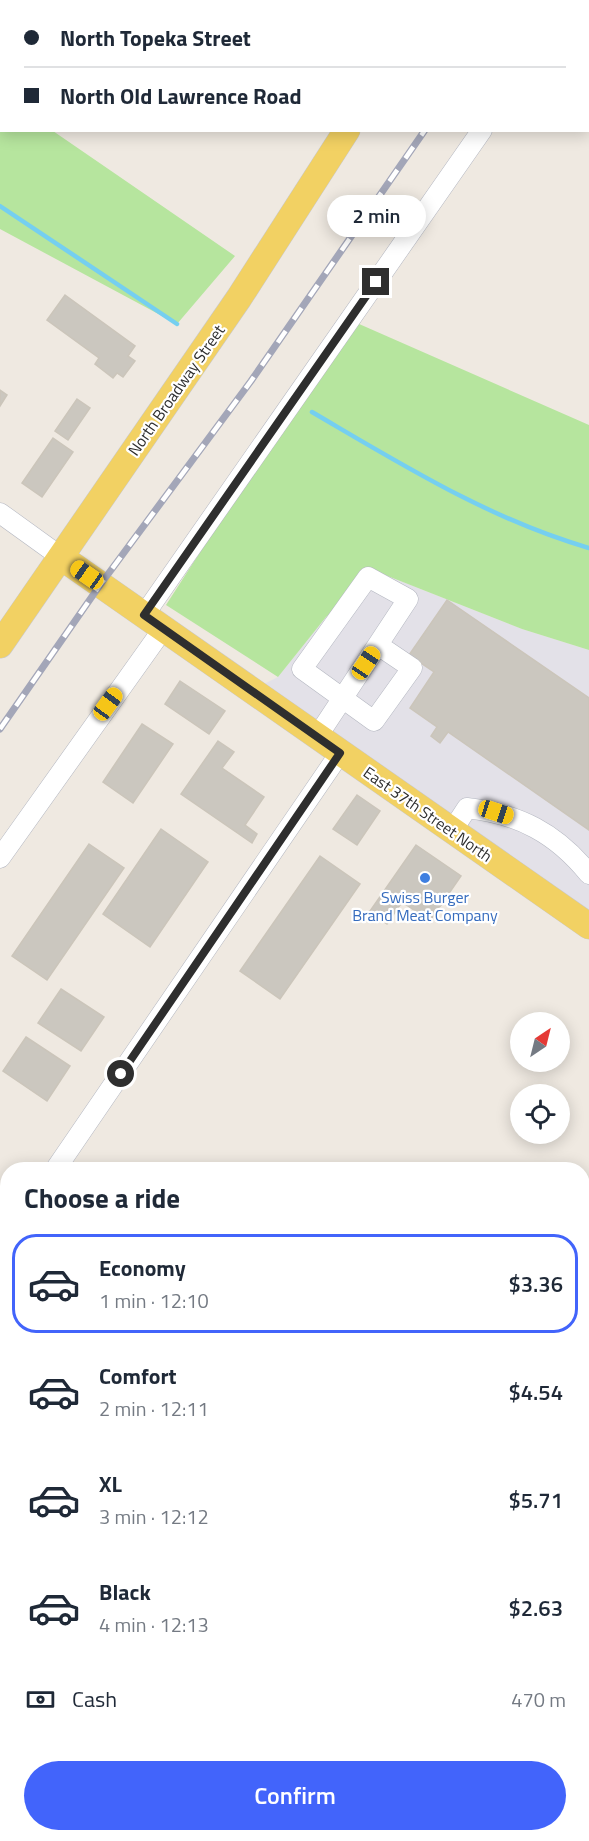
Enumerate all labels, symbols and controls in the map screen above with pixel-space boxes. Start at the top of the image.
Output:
text: North Topeka Street [60,21,251,55]
text: North Old Lawrence Road [60,79,302,113]
callout: 2 min [326,195,425,237]
text: 2 min [352,200,401,231]
route end [362,268,389,295]
street label: North Broadway Street [122,319,231,460]
car [67,557,107,593]
car [348,643,384,683]
car [90,684,126,724]
street label: East 37th Street North [359,760,497,868]
car [476,798,516,826]
marker: Swiss Burger Brand Meat Company [418,871,432,885]
place label: Swiss Burger Brand Meat Company [352,885,498,927]
north arrow [510,1012,570,1072]
map controls [510,1012,570,1144]
route start [107,1060,134,1087]
button: locate [510,1084,570,1144]
text: Choose a ride [24,1177,180,1218]
text: Economy [99,1251,186,1285]
icon: car [27,1257,81,1311]
text: $3.36 [508,1267,563,1301]
text: 1 min · 12:10 [99,1285,209,1316]
text: Comfort [99,1359,177,1393]
icon: car [27,1365,81,1419]
text: $4.54 [508,1375,563,1409]
text: 2 min · 12:11 [99,1393,209,1424]
text: XL [99,1467,122,1501]
icon: car [27,1473,81,1527]
text: $5.71 [508,1483,563,1517]
text: 3 min · 12:12 [99,1501,209,1532]
text: Black [99,1575,151,1609]
icon: car [27,1581,81,1635]
text: $2.63 [508,1591,563,1625]
text: 4 min · 12:13 [99,1609,209,1640]
text: Cash [72,1682,117,1716]
icon: cash [24,1683,57,1716]
text: 470 m [511,1684,566,1715]
button: Confirm [24,1761,566,1830]

